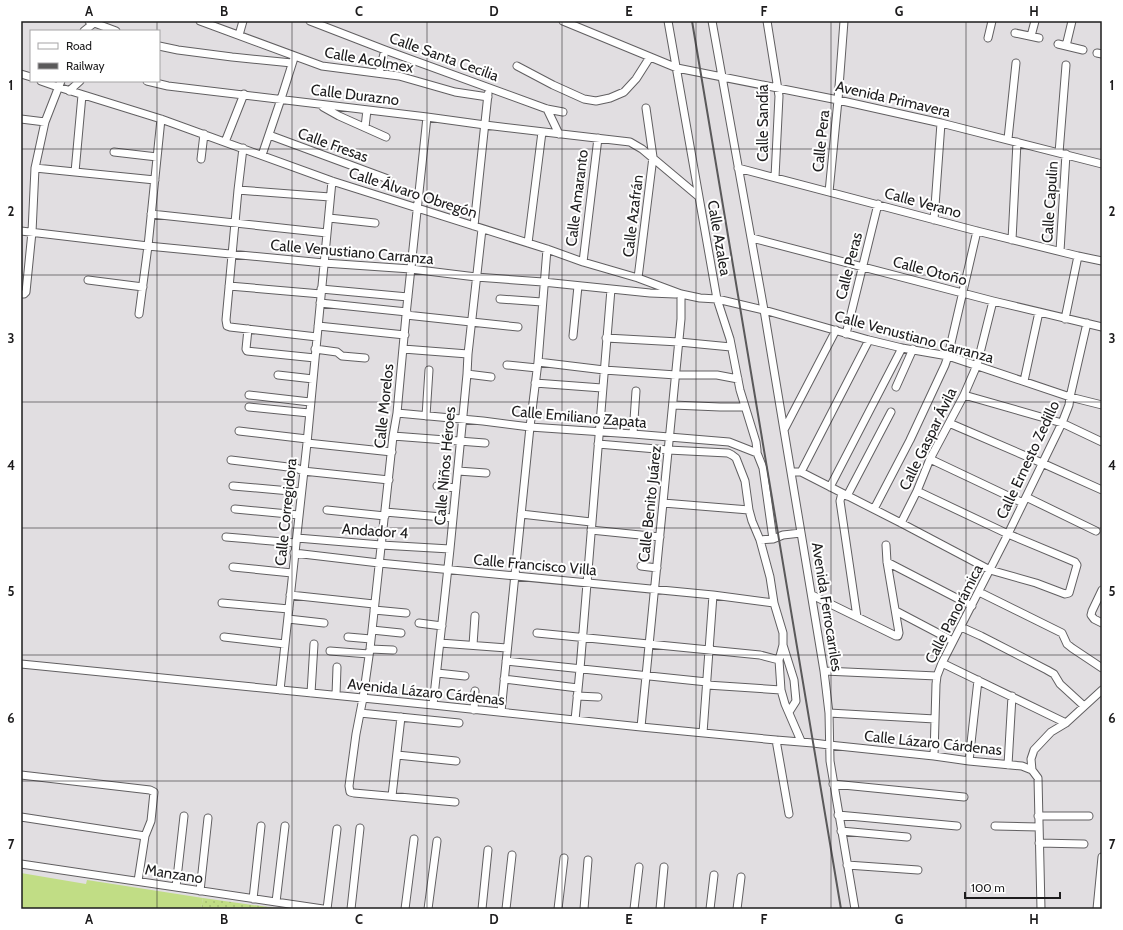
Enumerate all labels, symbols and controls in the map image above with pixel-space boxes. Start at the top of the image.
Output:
text: A [85,3,94,19]
text: B [220,3,228,19]
text: C [355,3,363,19]
text: D [489,3,499,19]
text: E [625,3,633,19]
text: F [761,3,768,19]
text: G [895,3,904,19]
text: H [1029,3,1039,19]
street label: Calle Santa Cecilia [387,29,502,85]
legend [30,30,160,82]
text: Road [66,38,92,53]
street label: Calle Acolmex [323,43,415,77]
text: Railway [66,58,104,73]
text: 1 [9,77,13,93]
street label: Avenida Primavera [834,77,953,121]
text: 1 [1110,77,1114,93]
street label: Calle Durazno [310,81,400,109]
street label: Calle Sandía [754,83,772,162]
street label: Calle Pera [809,108,833,173]
street label: Calle Fresas [295,124,371,166]
street label: Calle Amaranto [562,149,592,247]
street label: Calle Capulin [1038,160,1062,244]
street label: Calle Álvaro Obregón [347,163,480,222]
street label: Calle Azafrán [619,174,647,258]
street label: Calle Verano [883,184,963,222]
street label: Calle Azalea [704,199,735,278]
text: 2 [8,203,15,219]
text: 2 [1109,203,1116,219]
street label: Calle Peras [832,231,866,301]
street label: Calle Venustiano Carranza [270,236,435,268]
street label: Calle Otoño [891,252,969,290]
street label: Calle Venustiano Carranza [832,307,996,367]
text: 3 [7,330,15,346]
text: 3 [1108,330,1116,346]
street label: Calle Morelos [371,363,397,449]
street label: Calle Gaspar Ávila [895,384,961,493]
street label: Calle Ernesto Zedillo [993,398,1063,522]
street label: Calle Emiliano Zapata [511,402,648,432]
street label: Calle Niños Héroes [431,406,459,526]
street label: Calle Benito Juárez [635,445,665,563]
text: 4 [7,457,15,473]
street label: Calle Corregidora [271,457,301,567]
text: 4 [1108,457,1116,473]
street label: Andador 4 [341,520,409,542]
street label: Avenida Ferrocarriles [808,541,846,673]
street label: Calle Francisco Villa [473,551,598,579]
street label: Calle Panorámica [921,561,987,667]
text: 5 [8,583,15,599]
text: 5 [1109,583,1116,599]
street label: Avenida Lázaro Cárdenas [346,675,506,709]
text: 6 [7,710,15,726]
text: 6 [1108,710,1116,726]
street label: Calle Lázaro Cárdenas [863,727,1003,759]
text: 7 [8,836,15,852]
text: 7 [1109,836,1116,852]
street label: Manzano [144,861,204,887]
scale bar [965,874,1060,900]
text: 100 m [971,880,1005,895]
text: A [85,911,94,927]
text: B [220,911,228,927]
text: C [355,911,363,927]
text: D [489,911,499,927]
text: E [625,911,633,927]
text: F [761,911,768,927]
text: G [895,911,904,927]
text: H [1029,911,1039,927]

